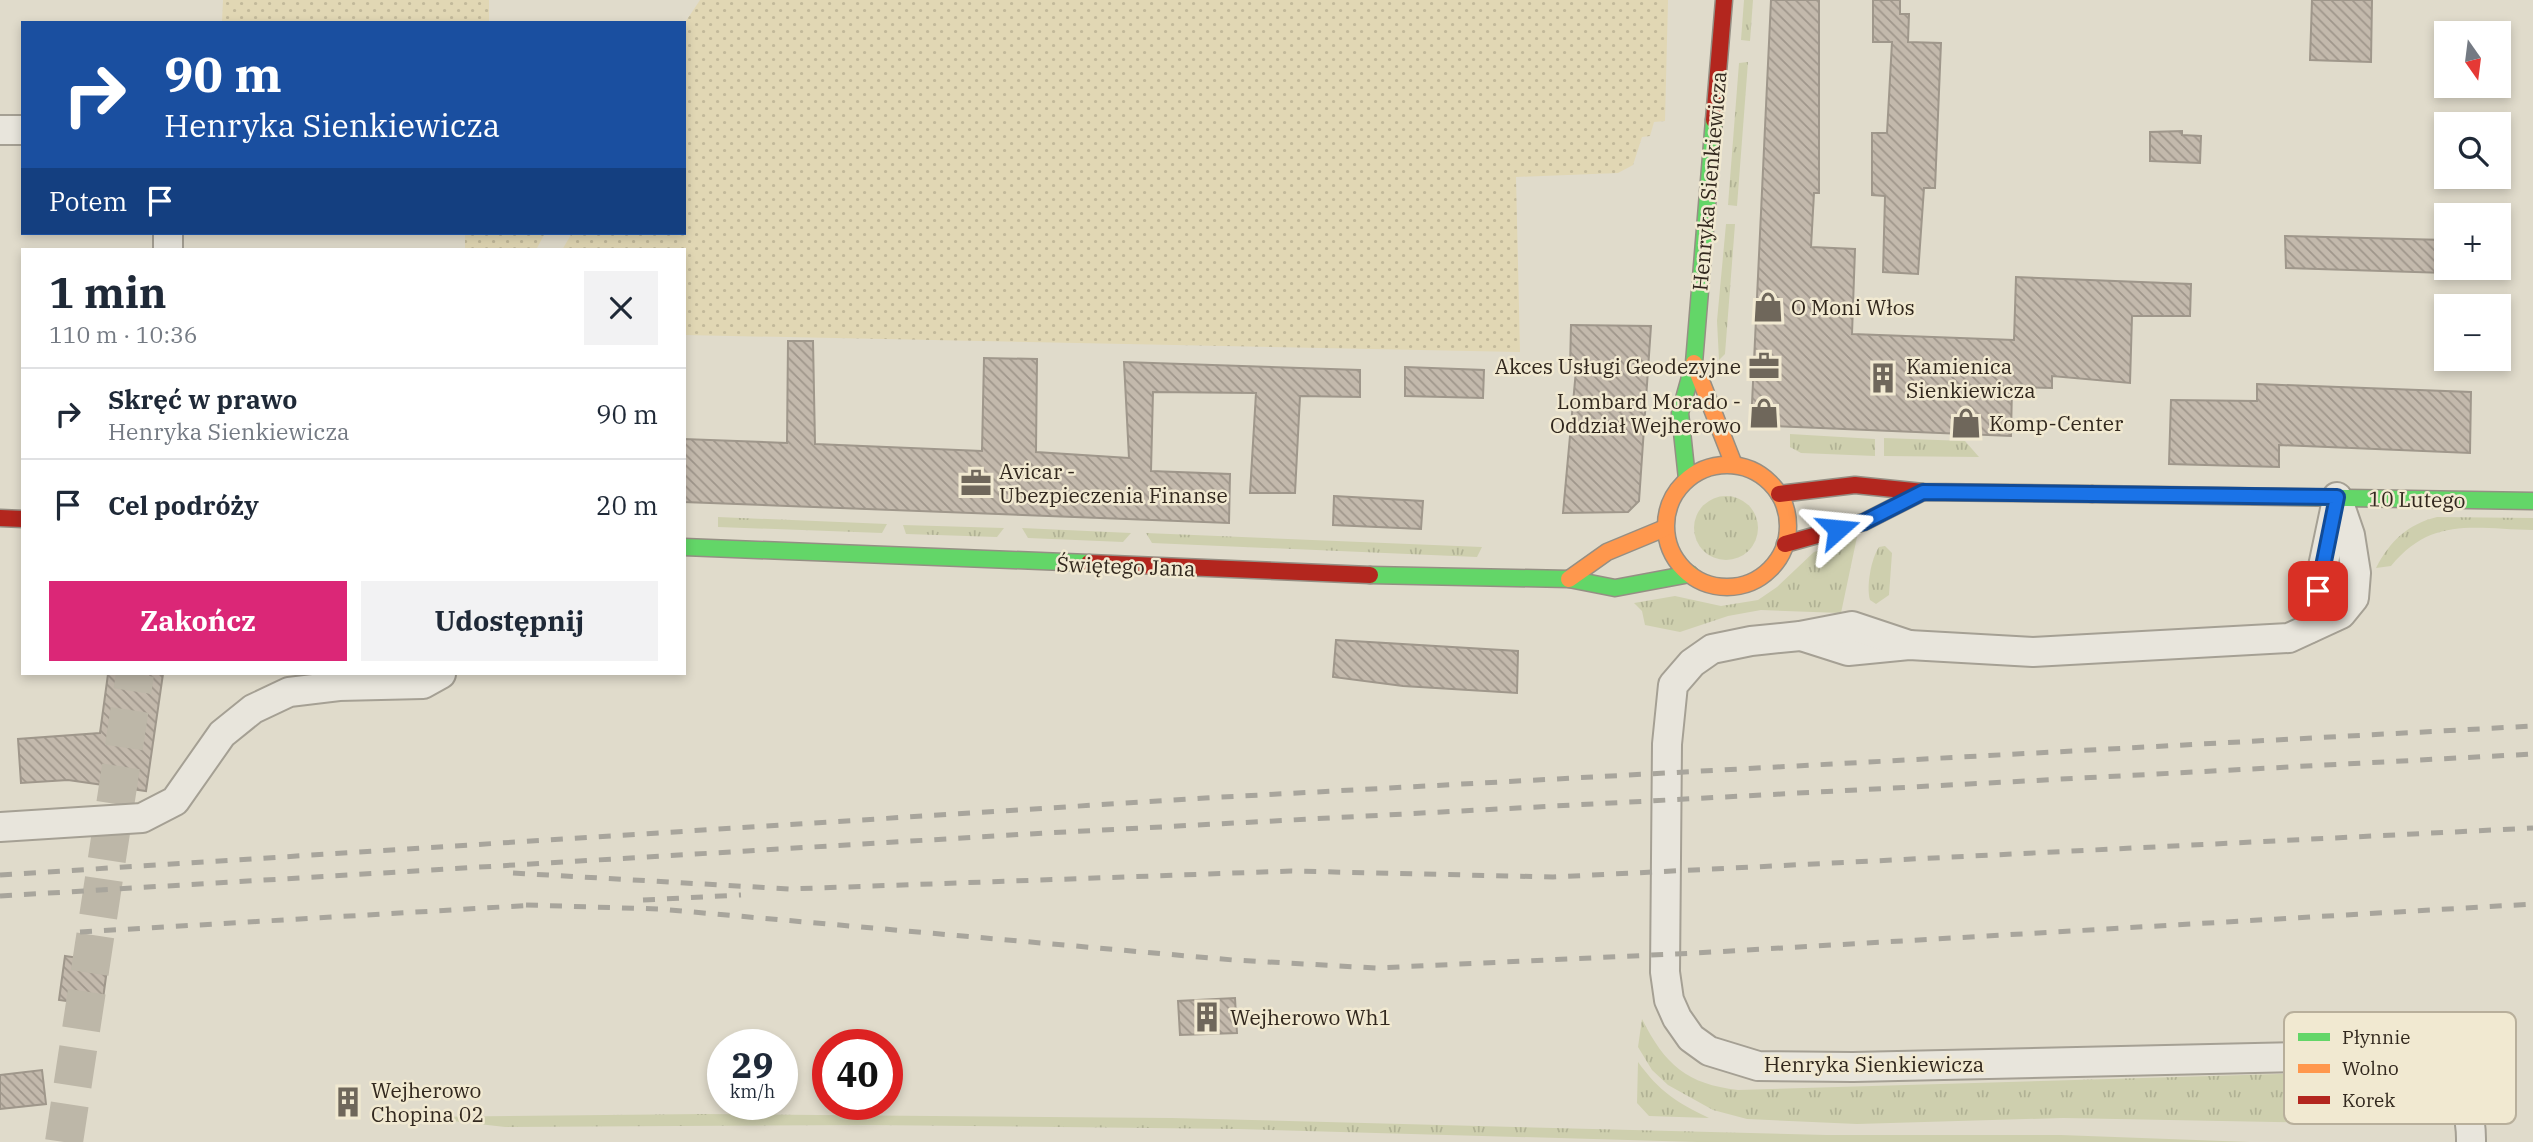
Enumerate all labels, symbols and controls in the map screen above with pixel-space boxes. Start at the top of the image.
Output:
north arrow [2434,21,2511,98]
map controls [2434,21,2511,371]
text: 90 m [164,42,282,105]
icon: right [49,49,140,140]
street label: Henryka Sienkiewicza [1685,70,1733,292]
text: Henryka Sienkiewicza [164,104,500,146]
button: search [2434,112,2511,189]
icon: arrive [141,182,179,220]
text: Potem [49,184,127,218]
button: + [2434,203,2511,280]
text: 1 min [49,265,167,320]
button: close [584,271,658,345]
shop icon: O Moni Włos [1751,290,1785,324]
place label: O Moni Włos [1791,293,1915,321]
button: − [2434,294,2511,371]
text: 110 m · 10:36 [49,319,198,349]
office icon: Akces Usługi Geodezyjne [1747,349,1781,383]
place label: Akces Usługi Geodezyjne [1495,352,1741,380]
place label: Kamienica Sienkiewicza [1906,352,2036,404]
building icon: Kamienica Sienkiewicza [1866,361,1900,395]
text: Skręć w prawo [108,382,297,416]
place label: Lombard Morado - Oddział Wejherowo [1550,387,1741,439]
icon: right [49,395,87,433]
shop icon: Lombard Morado - Oddział Wejherowo [1747,396,1781,430]
text: 90 m [596,397,658,431]
shop icon: Komp-Center [1949,406,1983,440]
place label: Komp-Center [1989,409,2124,437]
text: Henryka Sienkiewicza [108,416,350,446]
place label: Avicar - Ubezpieczenia Finanse [999,457,1228,509]
office icon: Avicar - Ubezpieczenia Finanse [959,466,993,500]
street label: 10 Lutego [2368,484,2466,514]
icon: arrive [49,486,87,524]
text: Cel podróży [108,488,259,522]
text: 20 m [596,488,658,522]
position arrow [1801,492,1875,566]
street label: Świętego Jana [1056,550,1196,582]
pin [2288,561,2348,621]
icon: arrive [2299,572,2337,610]
button: Zakończ [49,581,347,661]
button: Udostępnij [361,581,658,661]
building icon: Wejherowo Wh1 [1190,1000,1224,1034]
place label: Wejherowo Wh1 [1230,1003,1391,1031]
legend [2284,1012,2516,1124]
text: Płynnie [2342,1025,2410,1049]
speed limit sign: 40 [812,1029,903,1120]
text: 29 [731,1042,774,1088]
street label: Henryka Sienkiewicza [1764,1050,1984,1078]
text: Wolno [2342,1056,2399,1080]
place label: Wejherowo Chopina 02 [371,1076,484,1128]
text: km/h [730,1080,775,1103]
building icon: Wejherowo Chopina 02 [331,1085,365,1119]
text: Korek [2342,1088,2395,1112]

